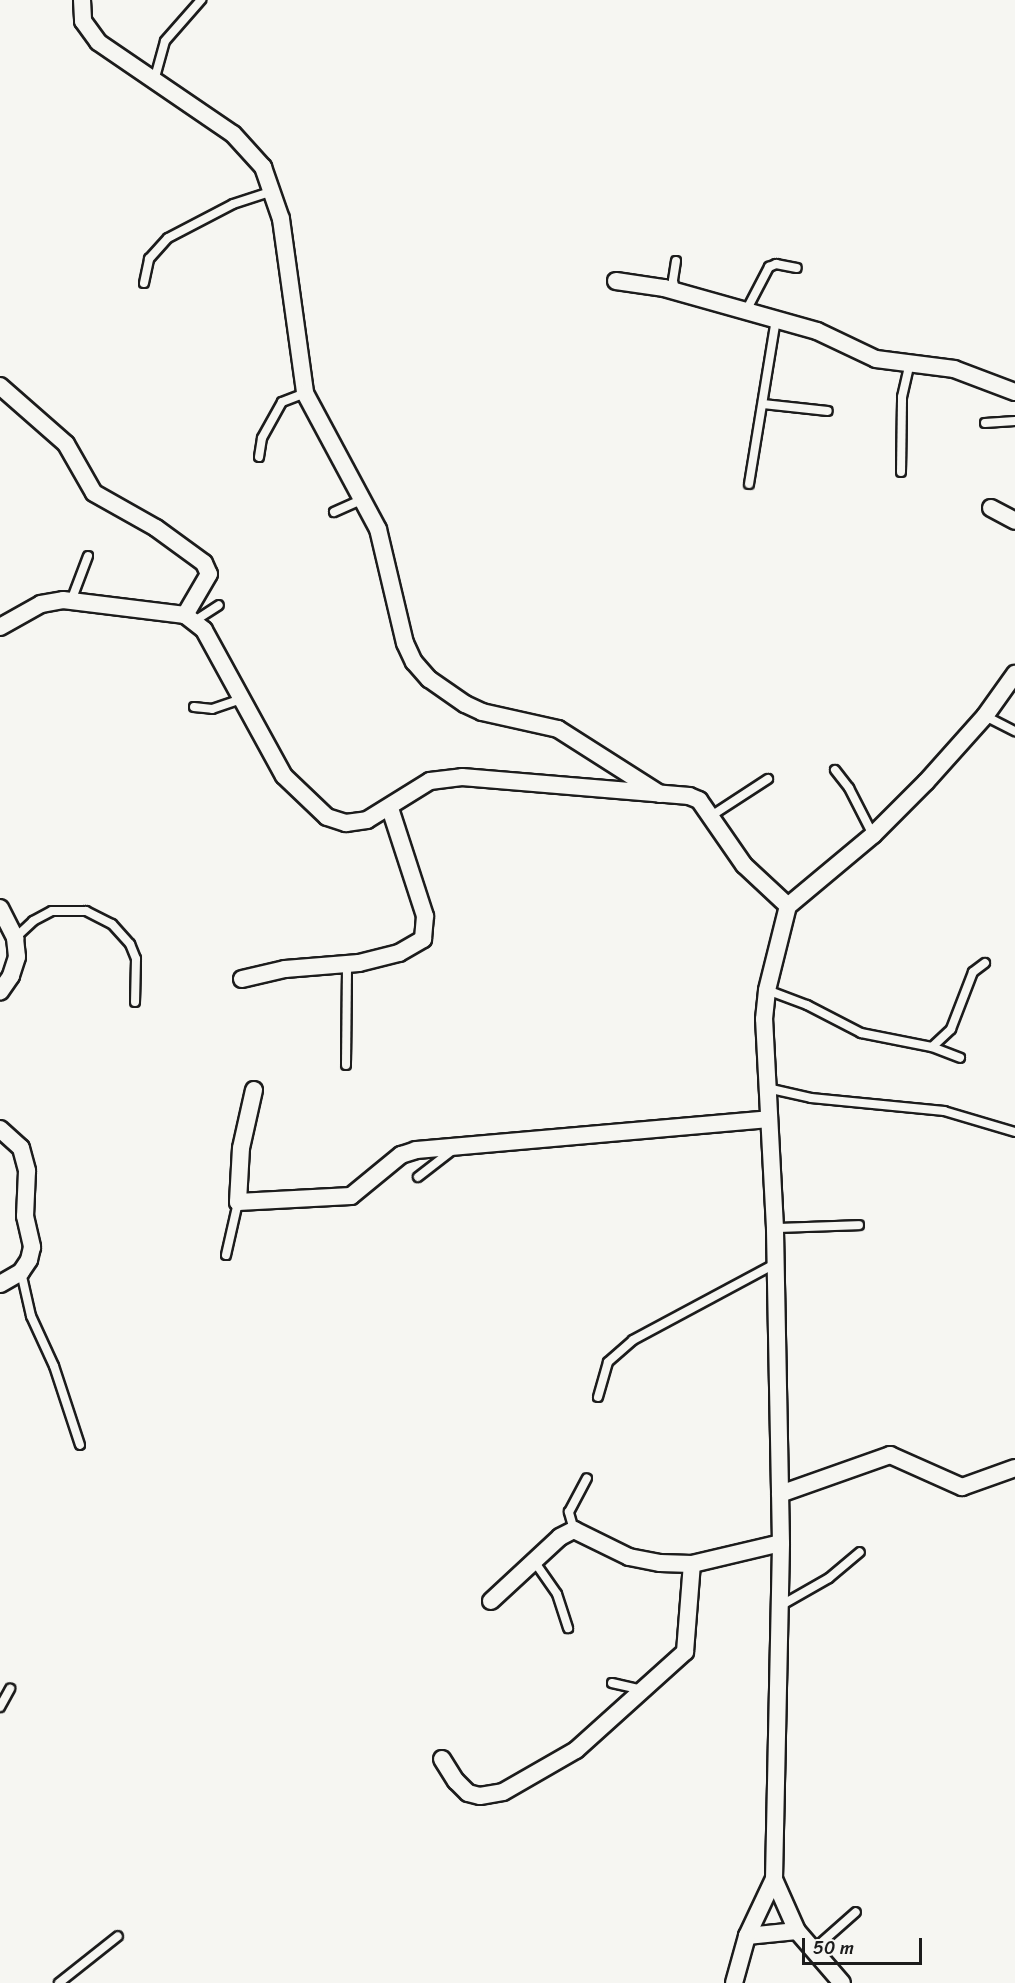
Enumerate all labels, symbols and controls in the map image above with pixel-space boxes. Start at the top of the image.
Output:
scale bar [805,1926,925,1964]
text: 50 m [813,1932,854,1964]

